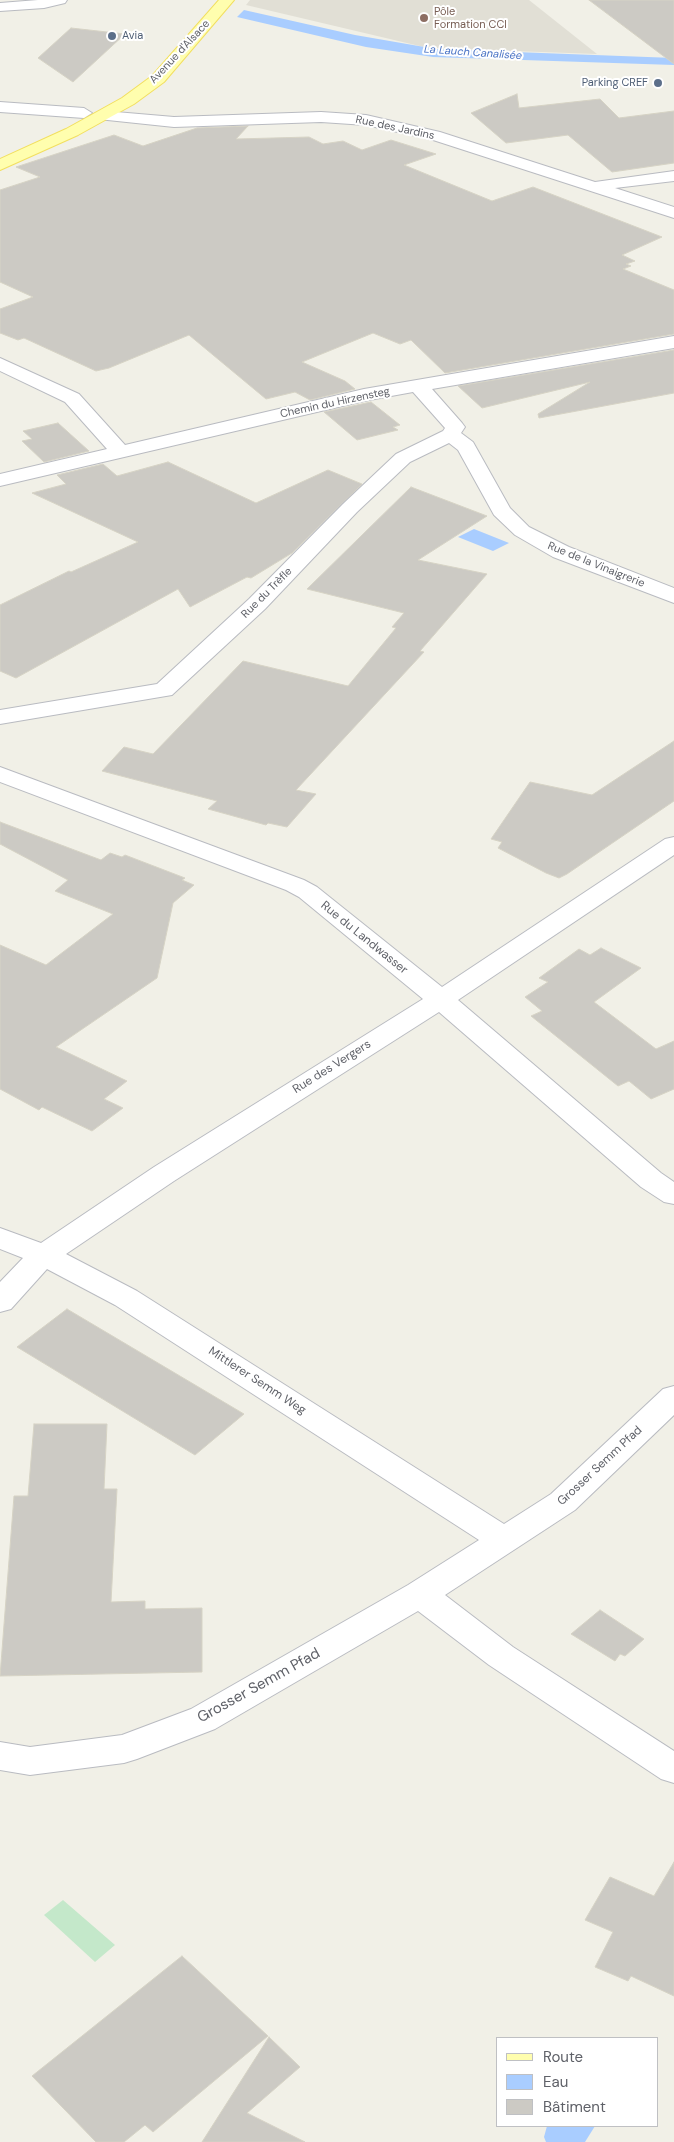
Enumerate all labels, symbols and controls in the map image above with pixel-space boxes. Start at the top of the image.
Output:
place label: Pôle Formation CCI [434,5,507,31]
marker: Pôle Formation CCI [418,12,430,24]
street label: Avenue d'Alsace [147,17,213,87]
place label: Avia [122,29,143,43]
marker: Avia [106,30,118,42]
water label: La Lauch Canalisée [424,43,522,63]
place label: Parking CREF [582,76,648,90]
marker: Parking CREF [652,77,664,89]
street label: Rue des Jardins [354,113,436,143]
street label: Chemin du Hirzensteg [279,385,391,421]
street label: Rue de la Vinaigrerie [546,539,646,591]
street label: Rue du Trèfle [239,565,295,621]
street label: Rue du Landwasser [318,899,410,977]
street label: Rue des Vergers [290,1037,374,1097]
street label: Mittlerer Semm Weg [206,1344,308,1418]
street label: Grosser Semm Pfad [555,1423,645,1509]
street label: Grosser Semm Pfad [194,1645,324,1727]
legend [497,2037,659,2127]
text: Route [543,2047,583,2067]
text: Eau [543,2072,568,2092]
text: Bâtiment [543,2097,606,2117]

